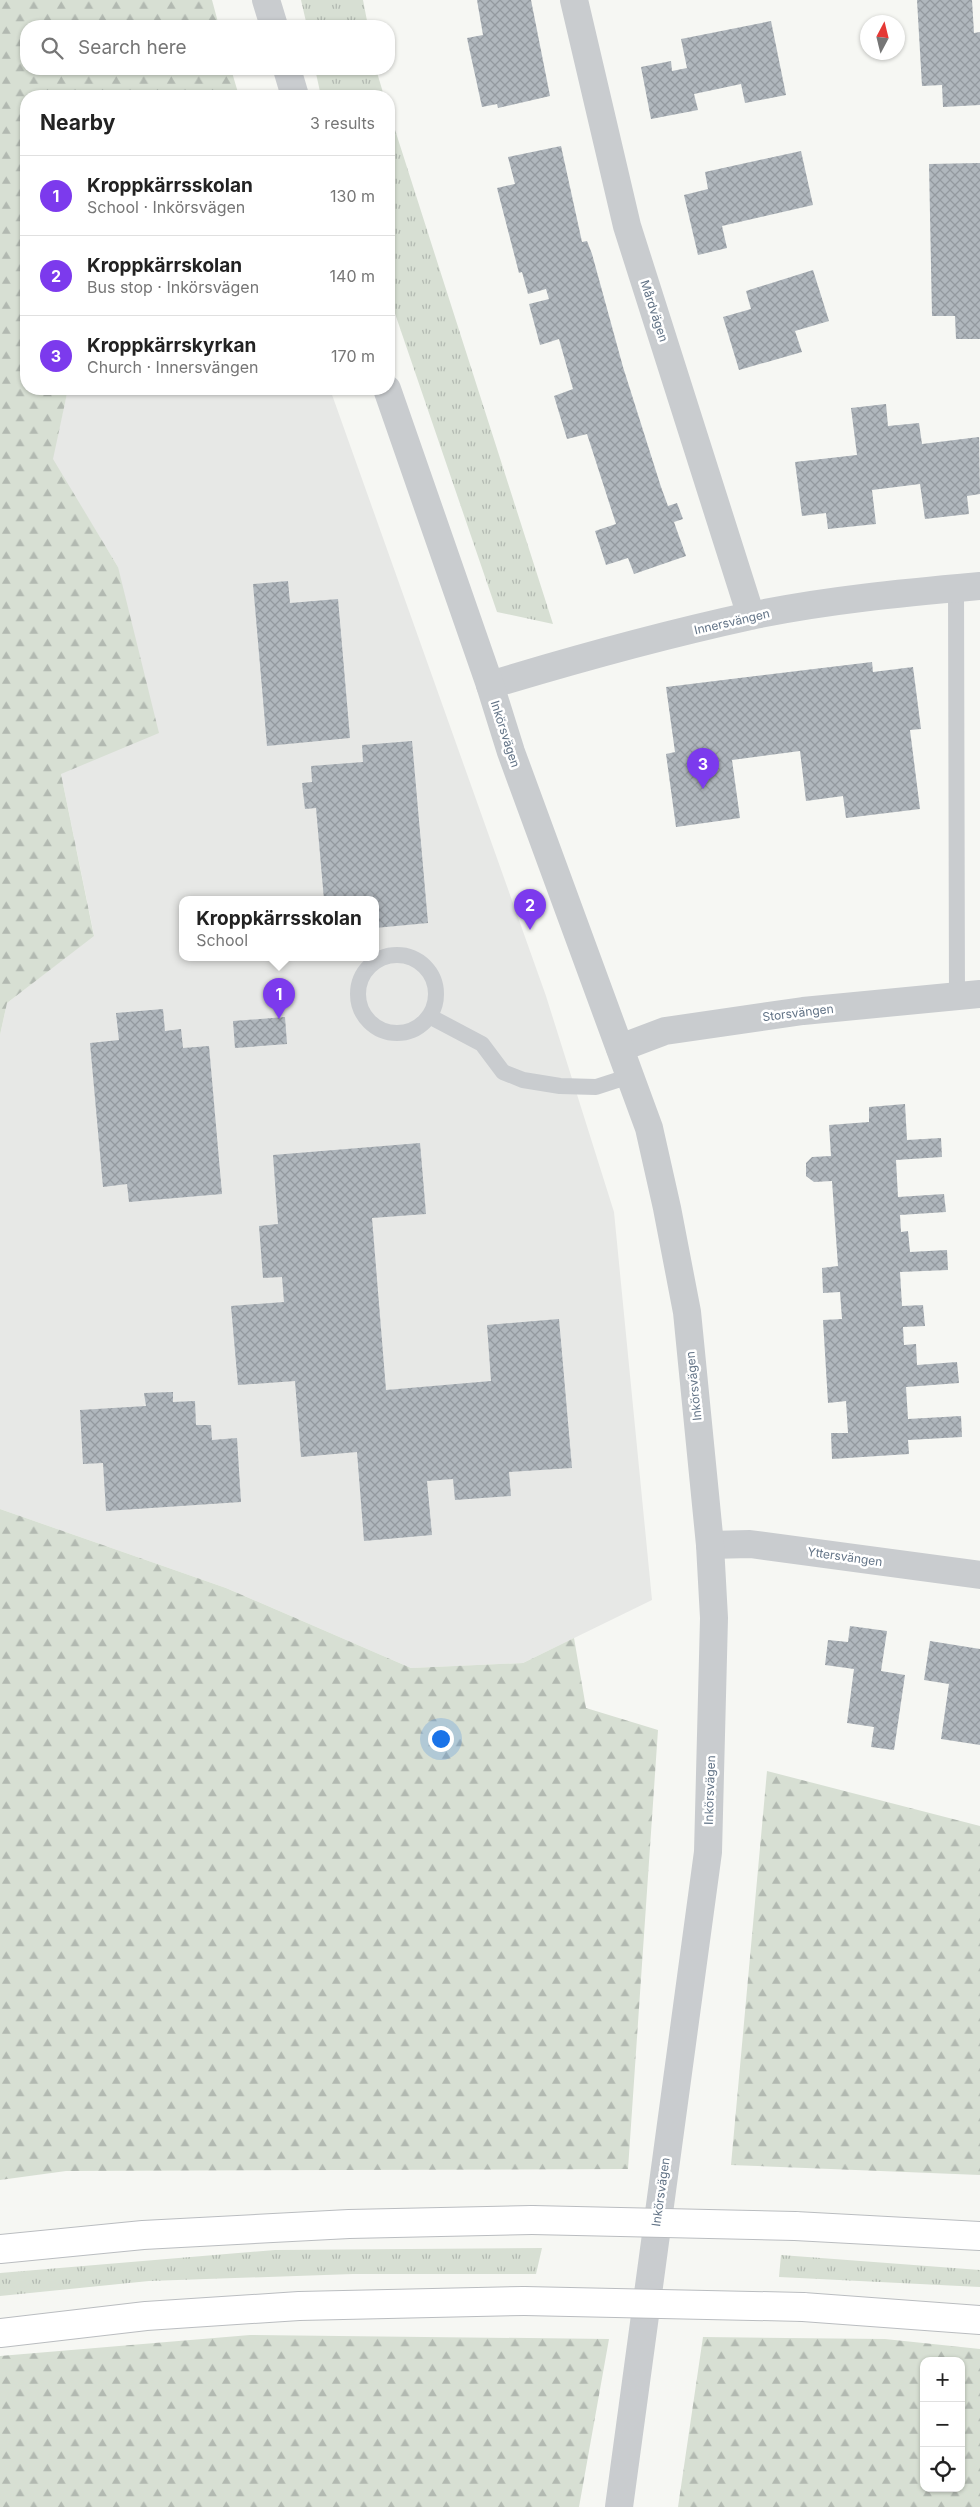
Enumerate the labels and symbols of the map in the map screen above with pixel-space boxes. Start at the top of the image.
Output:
north arrow [860,15,905,60]
street label: Mårdvägen [637,278,672,344]
street label: Innersvängen [693,606,771,638]
street label: Inkörsvägen [488,698,523,769]
pin: 3 [687,748,719,789]
pin: 2 [514,889,546,930]
pin: 1 [263,978,295,1019]
street label: Storsvängen [762,1001,834,1024]
street label: Inkörsvägen [682,1351,705,1421]
street label: Yttersvängen [807,1544,883,1569]
your location [428,1726,454,1752]
street label: Inkörsvägen [701,1755,718,1825]
street label: Inkörsvägen [648,2156,673,2227]

